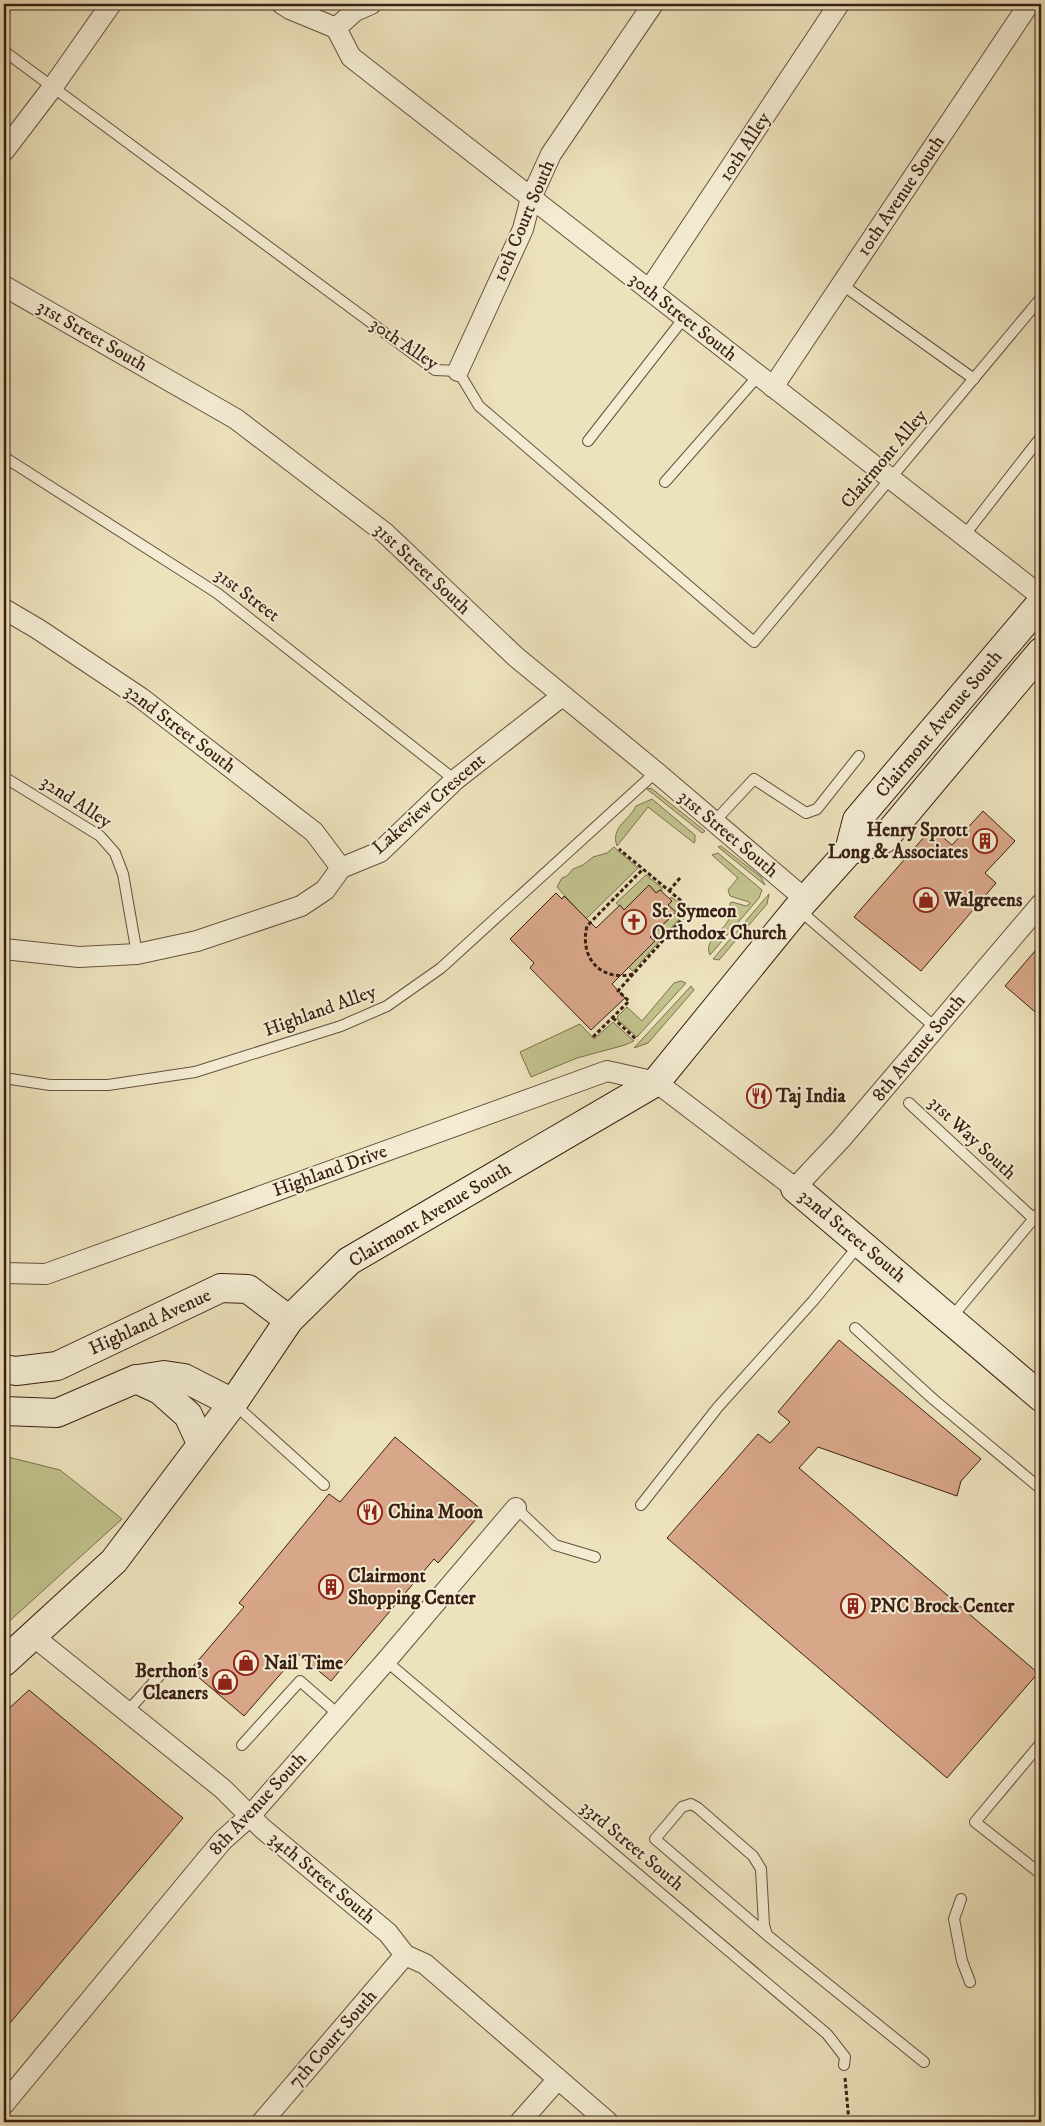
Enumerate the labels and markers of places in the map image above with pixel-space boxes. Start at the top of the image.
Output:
place label: Henry Sprott Long & Associates [828,819,969,864]
building icon: Henry Sprott Long & Associates [972,828,998,854]
shop icon: Walgreens [913,887,939,913]
place label: Walgreens [943,889,1023,912]
place label: St. Symeon Orthodox Church [652,900,788,945]
church icon: St. Symeon Orthodox Church [621,909,647,935]
restaurant icon: Taj India [746,1083,772,1109]
place label: Taj India [775,1085,846,1109]
restaurant icon: China Moon [357,1499,383,1525]
place label: China Moon [388,1501,484,1524]
place label: Clairmont Shopping Center [348,1565,477,1610]
building icon: Clairmont Shopping Center [318,1574,344,1600]
building icon: PNC Brock Center [840,1593,866,1619]
place label: PNC Brock Center [870,1595,1015,1618]
shop icon: Nail Time [233,1650,259,1676]
place label: Nail Time [264,1652,343,1675]
place label: Berthon's Cleaners [135,1660,209,1705]
shop icon: Berthon's Cleaners [212,1669,238,1695]

